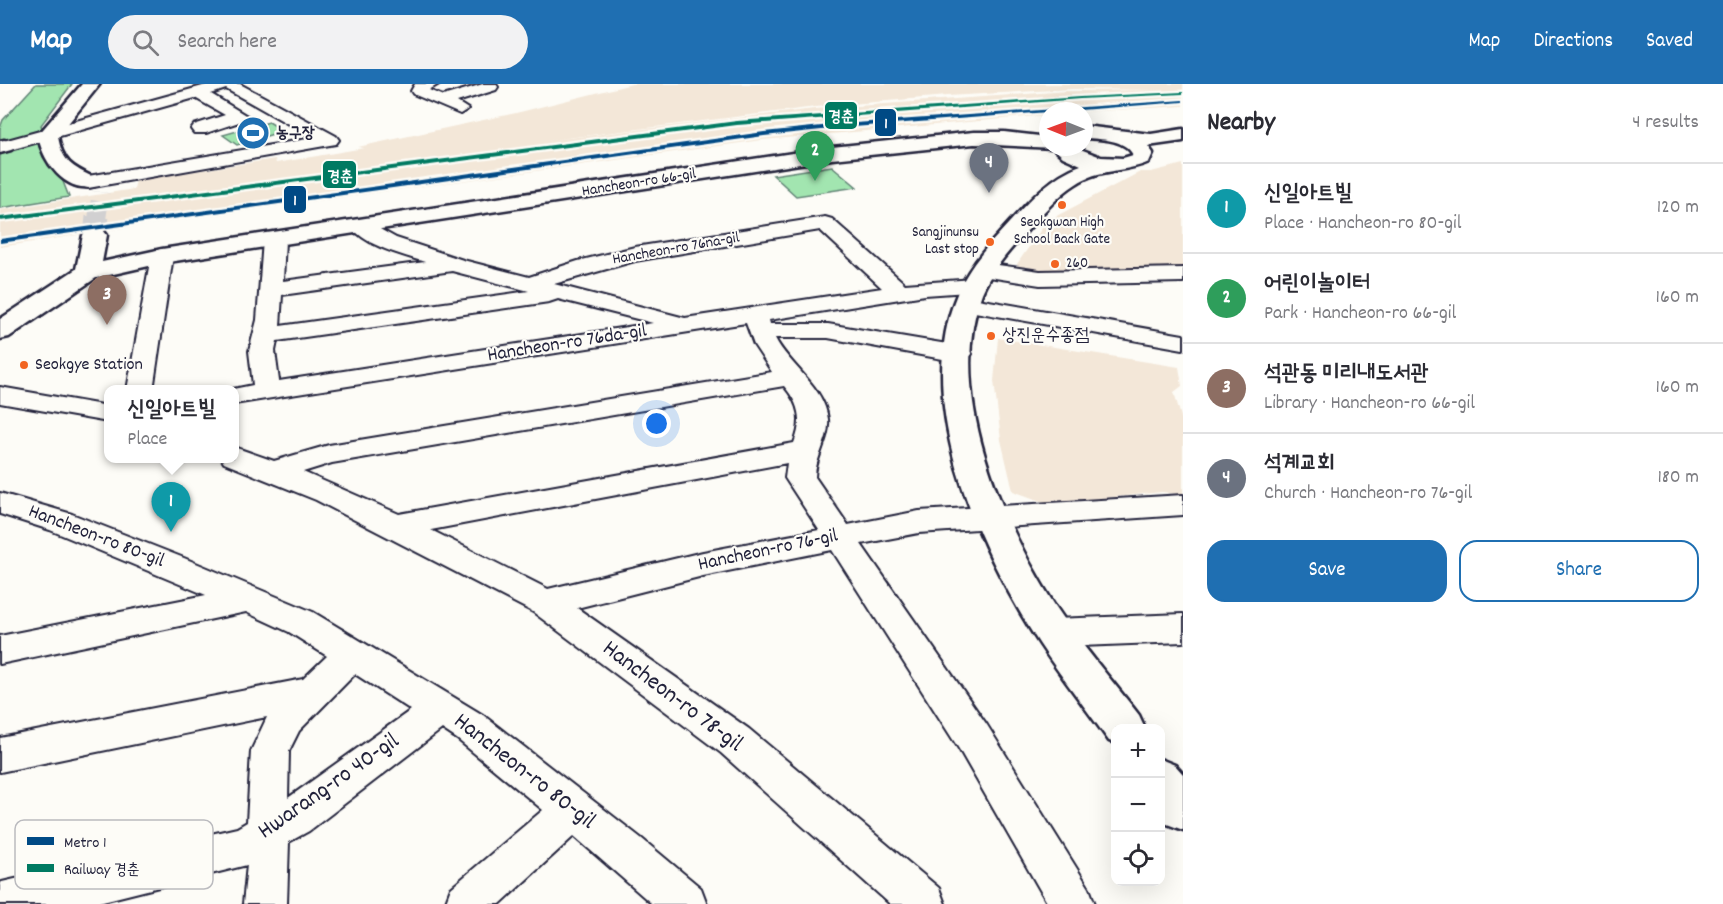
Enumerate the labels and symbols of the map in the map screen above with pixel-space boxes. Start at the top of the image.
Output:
line badge: 경춘 [824,101,858,130]
north arrow [1039,102,1093,156]
text: 경춘 [828,106,854,129]
line badge: 1 [874,108,897,137]
text: 1 [884,113,888,136]
sports icon: 농구장 [235,115,271,151]
place label: 농구장 [276,122,315,145]
pin: 2 [796,132,834,181]
pin: 4 [970,144,1008,193]
line badge: 경춘 [322,160,357,189]
street label: Hancheon-ro 66-gil [580,163,698,203]
text: 경춘 [327,166,353,189]
line badge: 1 [283,185,307,214]
text: 1 [293,190,297,213]
marker: Seokgwan High School Back Gate [1056,199,1068,211]
place label: Seokgwan High School Back Gate [1014,212,1111,251]
place label: Sangjinunsu Last stop [912,222,979,261]
street label: Hancheon-ro 76na-gil [611,226,742,271]
marker: Sangjinunsu Last stop [984,236,996,248]
place label: 260 [1066,253,1088,275]
marker: 260 [1049,258,1061,270]
pin: 3 [88,276,126,325]
street label: Hancheon-ro 76da-gil [485,318,649,370]
place label: 상진운수종점 [1002,324,1089,349]
marker: 상진운수종점 [985,330,997,342]
place label: Seokgye Station [35,353,143,378]
marker: Seokgye Station [18,359,30,371]
your location [642,409,671,438]
pin: 1 [152,482,190,532]
street label: Hancheon-ro 80-gil [24,498,168,576]
street label: Hancheon-ro 76-gil [696,522,841,579]
street label: Hancheon-ro 78-gil [594,633,750,761]
street label: Hancheon-ro 80-gil [446,706,603,839]
street label: Hwarang-ro 40-gil [251,725,407,849]
legend [15,820,213,889]
text: Metro 1 [64,832,107,855]
text: Railway 경춘 [64,859,140,882]

